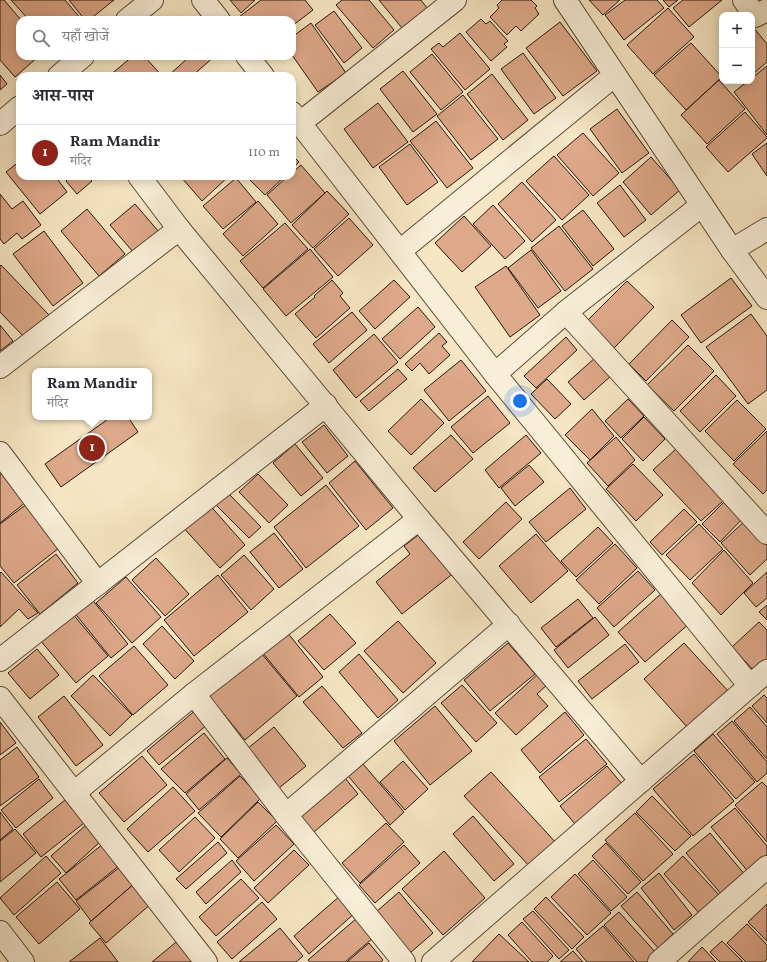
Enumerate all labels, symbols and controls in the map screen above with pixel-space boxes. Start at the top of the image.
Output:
map controls [719,12,755,84]
button: + [719,12,755,48]
search box [16,16,296,60]
icon: search [30,27,52,49]
text: यहाँ खोजें [62,27,109,48]
button: − [719,48,755,84]
text: आस-पास [32,85,93,108]
text: Ram Mandir [70,132,160,153]
text: 1 [42,144,48,162]
text: 110 m [248,144,280,162]
text: मंदिर [70,153,91,171]
popup [32,368,152,420]
text: Ram Mandir [47,374,137,395]
your location [510,391,530,411]
text: मंदिर [47,395,68,413]
pin: 1 [79,433,105,463]

